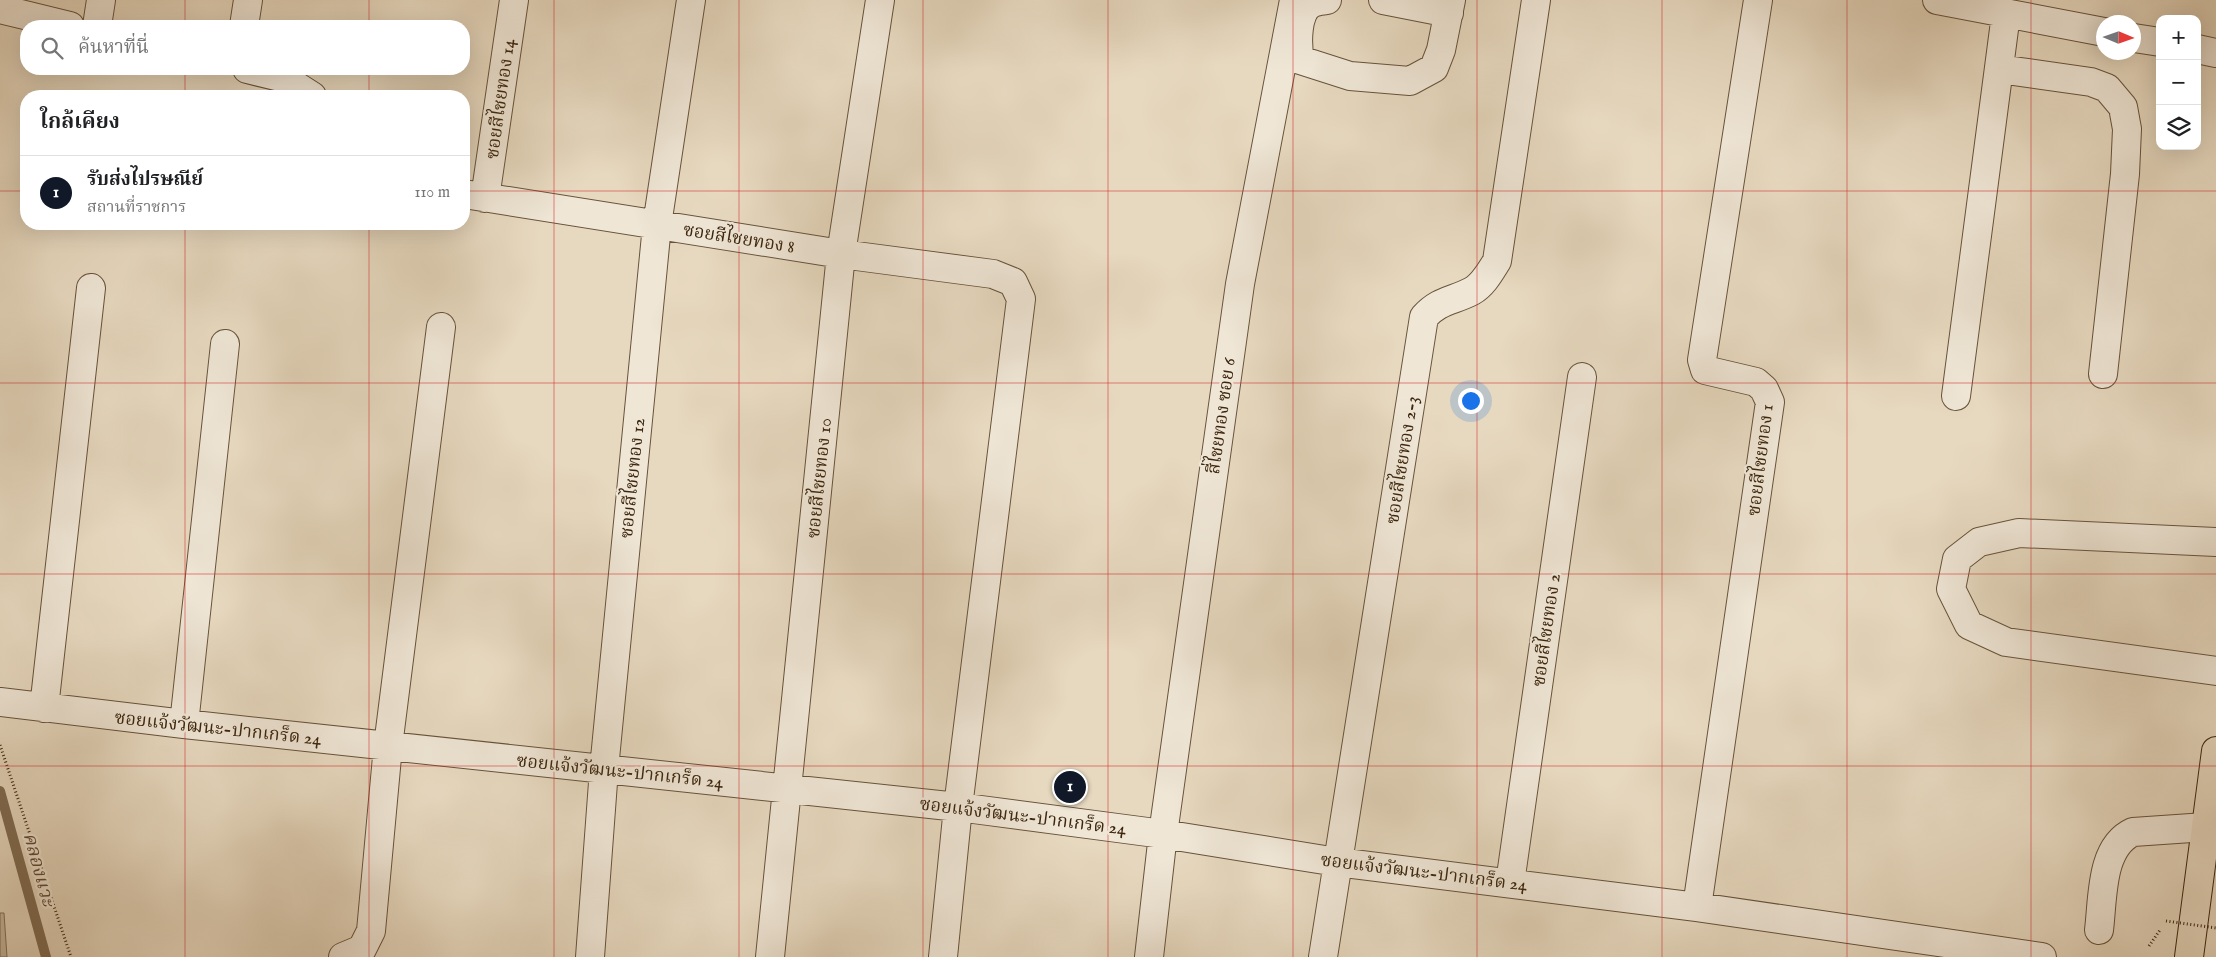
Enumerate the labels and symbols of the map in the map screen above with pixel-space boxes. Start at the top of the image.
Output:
north arrow [2096,15,2141,60]
street label: ซอยสีไชยทอง 14 [480,37,521,161]
street label: ซอยสีไชยทอง 8 [681,217,797,260]
street label: สี่ไชยทอง ซอย 6 [1199,356,1242,476]
your location [1458,388,1484,414]
street label: ซอยสีไชยทอง 2-3 [1380,394,1425,526]
street label: ซอยสีไชยทอง 1 [1741,403,1780,517]
street label: ซอยสีไชยทอง 12 [614,417,651,539]
street label: ซอยสีไชยทอง 10 [801,417,838,540]
street label: ซอยสีไชยทอง 2 [1526,572,1567,688]
street label: ซอยแจ้งวัฒนะ-ปากเกร็ด 24 [113,707,323,752]
street label: ซอยแจ้งวัฒนะ-ปากเกร็ด 24 [515,750,725,795]
pin: 1 [1054,768,1086,806]
street label: ซอยแจ้งวัฒนะ-ปากเกร็ด 24 [918,793,1128,842]
water label: คลองแวะ [17,830,60,911]
street label: ซอยแจ้งวัฒนะ-ปากเกร็ด 24 [1319,849,1529,898]

